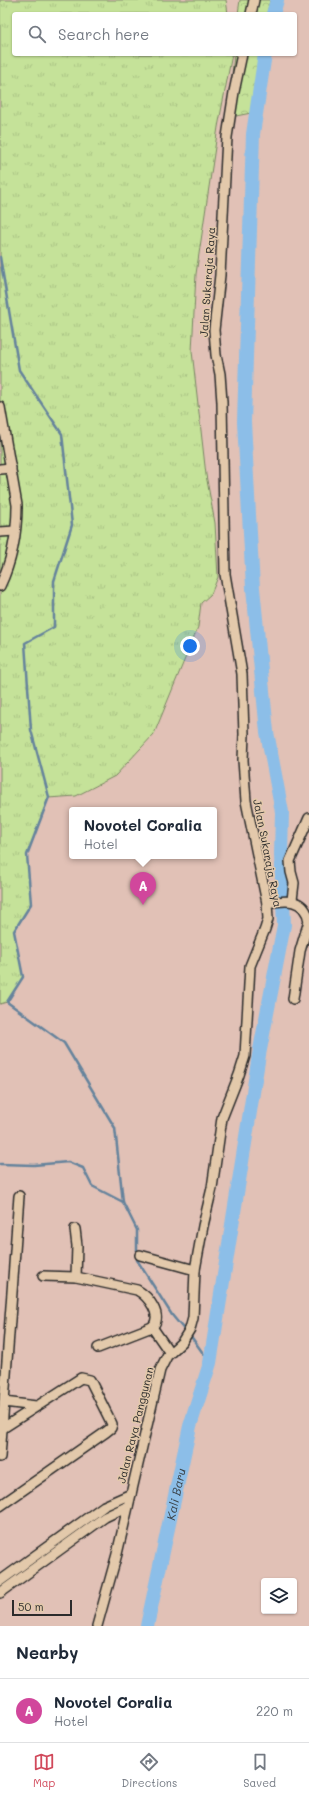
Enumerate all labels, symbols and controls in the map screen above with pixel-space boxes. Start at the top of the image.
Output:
search box [12,12,297,56]
icon: search [26,23,48,45]
text: Search here [58,24,149,44]
street label: Jalan Sukaraja Raya [196,226,218,337]
your location [180,636,200,656]
street label: Jalan Sukaraja Raya [250,798,286,909]
popup [69,807,217,859]
text: Novotel Coralia [84,815,202,835]
text: Hotel [84,835,118,852]
pin: A [130,872,156,905]
street label: Jalan Raya Panggunan [113,1365,157,1485]
water label: Kali Baru [162,1466,189,1522]
map controls [261,1578,297,1614]
button: layers [261,1578,297,1614]
scale bar [12,1598,72,1617]
text: 50 m [18,1599,44,1614]
text: Nearby [16,1641,78,1663]
text: Novotel Coralia [54,1692,172,1712]
text: A [24,1702,34,1719]
text: 220 m [256,1702,293,1719]
text: Hotel [54,1712,88,1729]
tab: Map [33,1751,55,1790]
tab: Directions [121,1751,177,1790]
tab: Saved [243,1751,276,1790]

